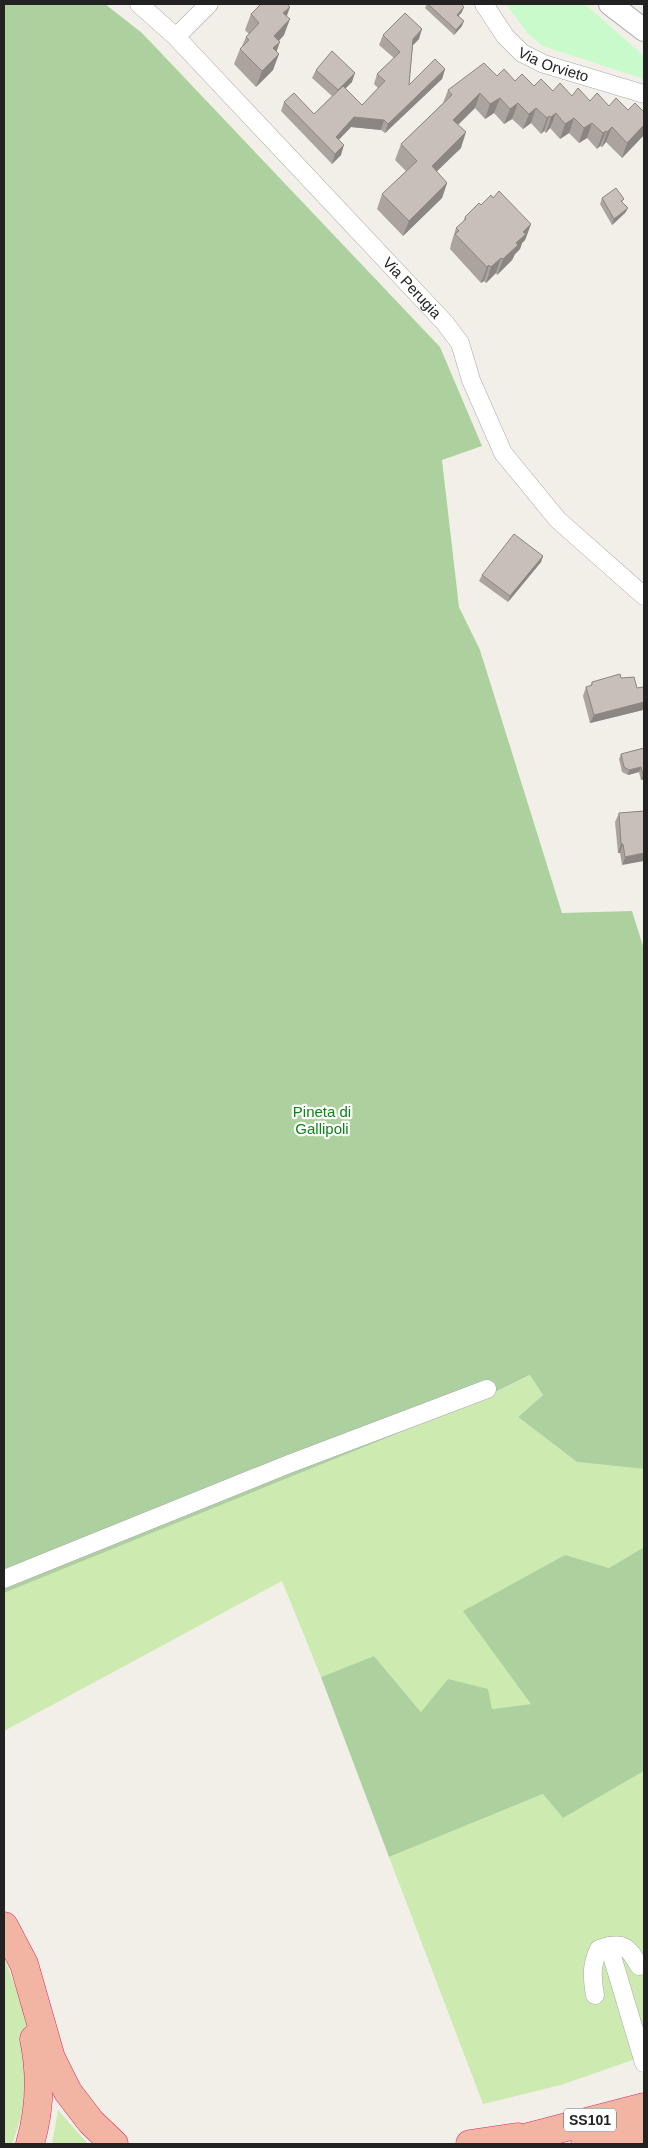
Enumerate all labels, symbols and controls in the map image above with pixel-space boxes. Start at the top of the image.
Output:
street label: Via Orvieto [515,43,591,85]
street label: Via Perugia [380,254,445,322]
park label: Pineta di Gallipoli [293,1103,351,1137]
road number: SS101 [564,2108,616,2132]

